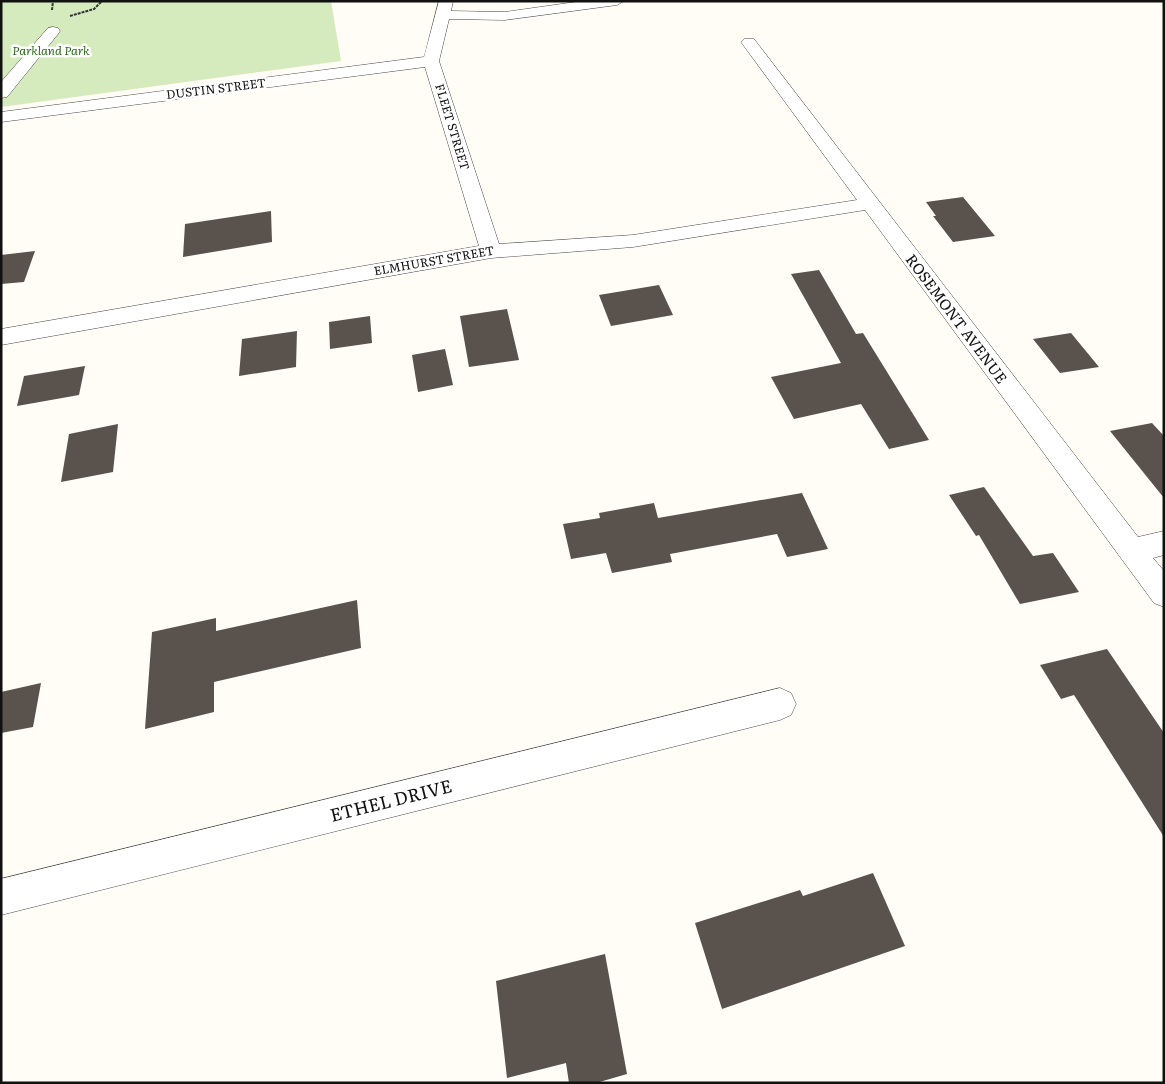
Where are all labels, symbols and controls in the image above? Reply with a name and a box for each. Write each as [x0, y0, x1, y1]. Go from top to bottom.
park label: Parkland Park [12, 41, 90, 59]
street label: DUSTIN STREET [165, 73, 267, 103]
street label: FLEET STREET [431, 81, 475, 172]
street label: ELMHURST STREET [372, 241, 496, 279]
street label: ROSEMONT AVENUE [901, 248, 1014, 388]
street label: ETHEL DRIVE [327, 771, 454, 828]

